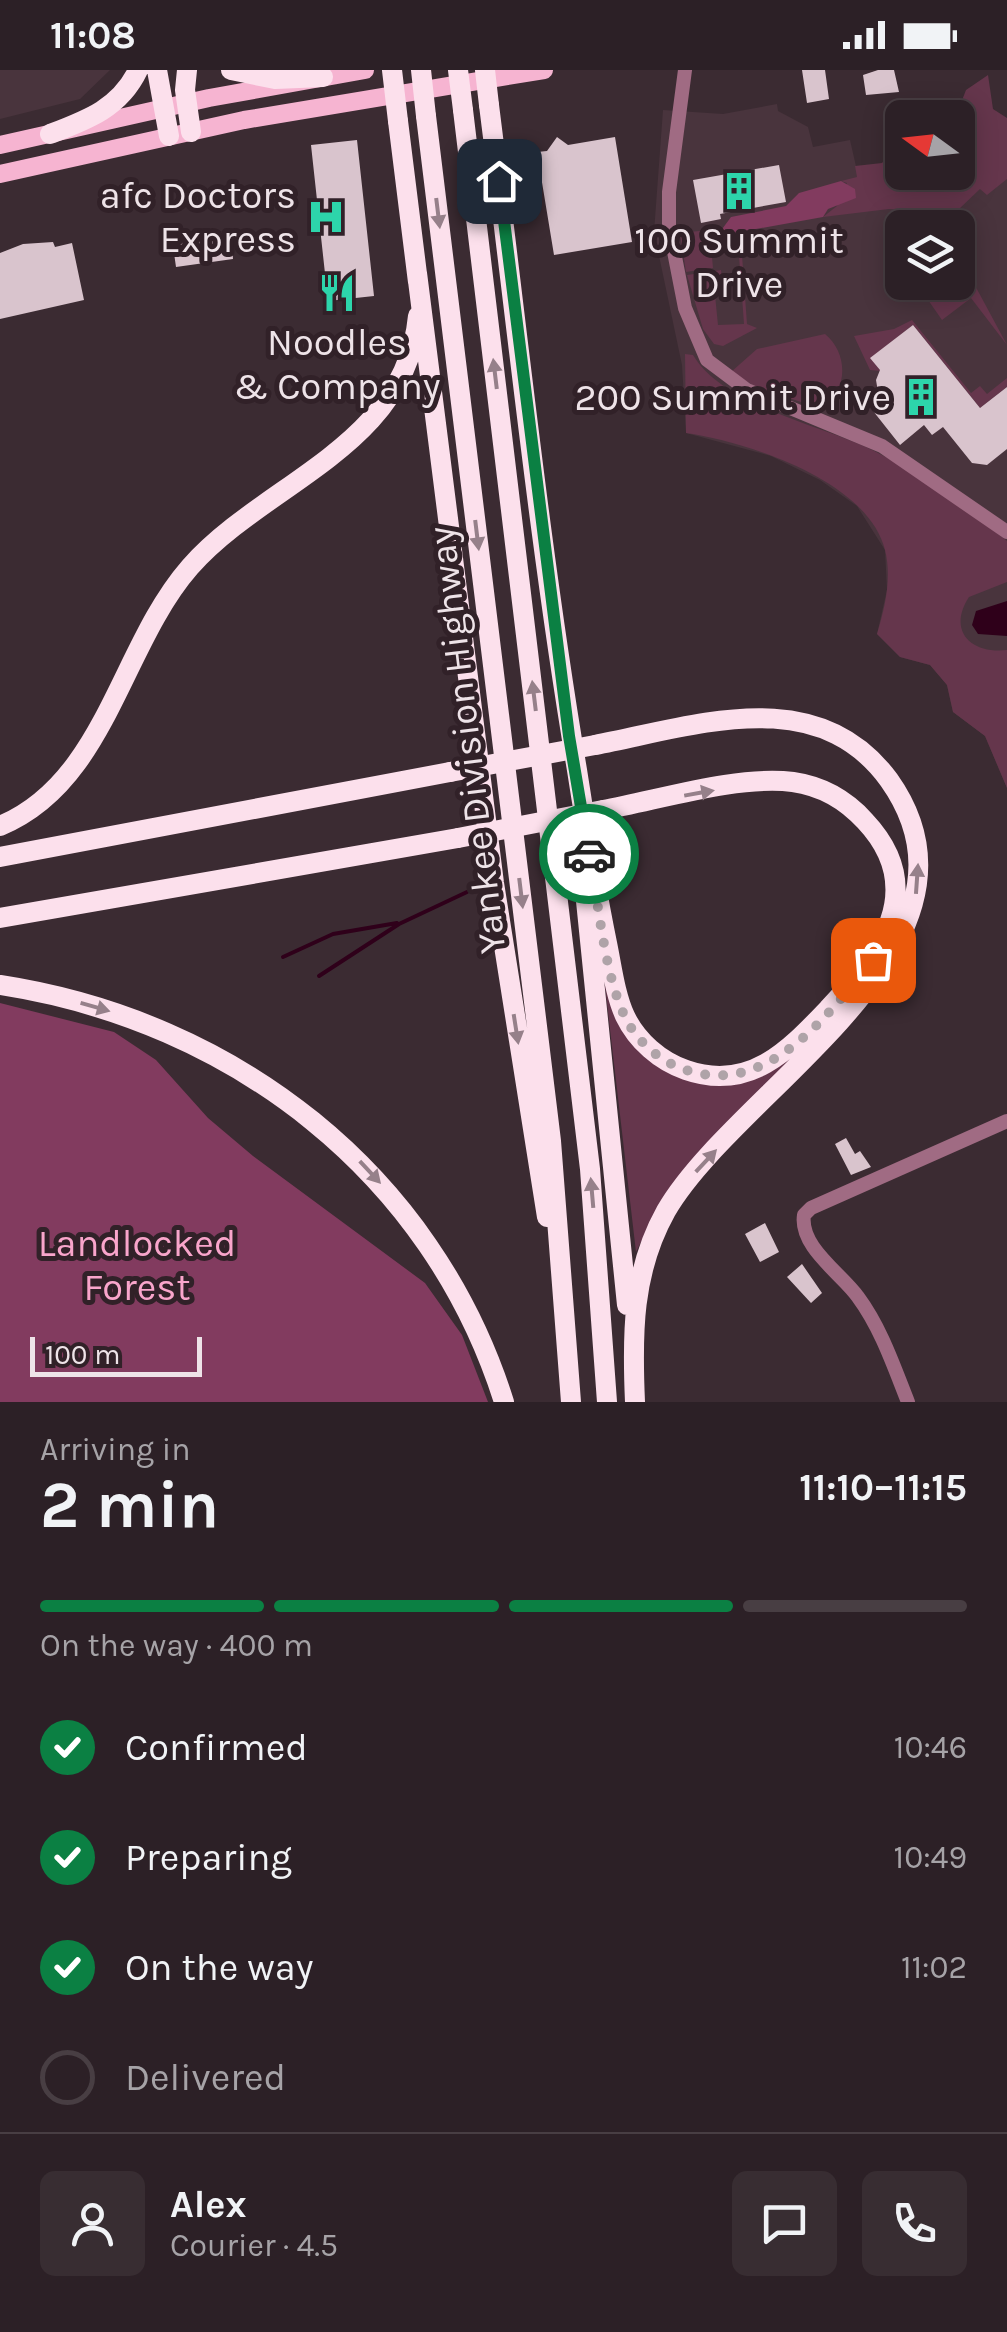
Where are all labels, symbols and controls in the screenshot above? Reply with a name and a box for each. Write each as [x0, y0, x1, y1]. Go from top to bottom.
text: 11:08 [50, 13, 136, 58]
north arrow [885, 100, 975, 190]
map controls [885, 100, 975, 300]
pin [457, 139, 542, 224]
icon: home [472, 154, 527, 209]
building icon: 100 Summit Drive [718, 170, 760, 212]
place label: afc Doctors Express [100, 173, 296, 262]
hospital icon: afc Doctors Express [305, 196, 347, 238]
one-way arrow [430, 197, 446, 229]
button: layers [885, 210, 975, 300]
place label: 100 Summit Drive [634, 218, 844, 307]
restaurant icon: Noodles & Company [316, 272, 358, 314]
place label: Noodles & Company [233, 320, 441, 409]
one-way arrow [486, 357, 502, 389]
place label: 200 Summit Drive [574, 375, 891, 420]
building icon: 200 Summit Drive [900, 376, 942, 418]
one-way arrow [470, 520, 486, 552]
street label: Yankee Division Highway [418, 524, 516, 956]
one-way arrow [526, 680, 542, 712]
one-way arrow [684, 785, 715, 800]
courier [539, 804, 639, 904]
icon: car [562, 827, 617, 882]
one-way arrow [909, 863, 925, 894]
one-way arrow [513, 877, 529, 909]
pin [831, 918, 916, 1003]
icon: bag [846, 933, 901, 988]
one-way arrow [80, 1000, 111, 1015]
one-way arrow [508, 1014, 524, 1045]
one-way arrow [694, 1149, 717, 1173]
one-way arrow [358, 1160, 381, 1184]
one-way arrow [584, 1176, 600, 1208]
park label: Landlocked Forest [38, 1221, 236, 1310]
scale bar [30, 1332, 202, 1376]
text: 100 m [45, 1338, 120, 1371]
text: Arriving in [40, 1431, 191, 1468]
text: 11:10–11:15 [799, 1465, 967, 1510]
text: 2 min [40, 1467, 219, 1543]
text: On the way · 400 m [40, 1627, 313, 1664]
icon: check [40, 1720, 95, 1775]
text: Confirmed [125, 1725, 308, 1770]
text: 10:46 [894, 1729, 967, 1766]
icon: check [40, 1830, 95, 1885]
text: Preparing [125, 1835, 292, 1880]
text: 10:49 [894, 1839, 967, 1876]
icon: check [40, 1940, 95, 1995]
text: On the way [125, 1945, 313, 1990]
text: 11:02 [901, 1949, 967, 1986]
text: Delivered [125, 2055, 286, 2100]
button: person [40, 2171, 145, 2276]
button: chat [732, 2171, 837, 2276]
button: phone [862, 2171, 967, 2276]
text: Alex [170, 2182, 247, 2227]
text: Courier · 4.5 [170, 2227, 338, 2264]

